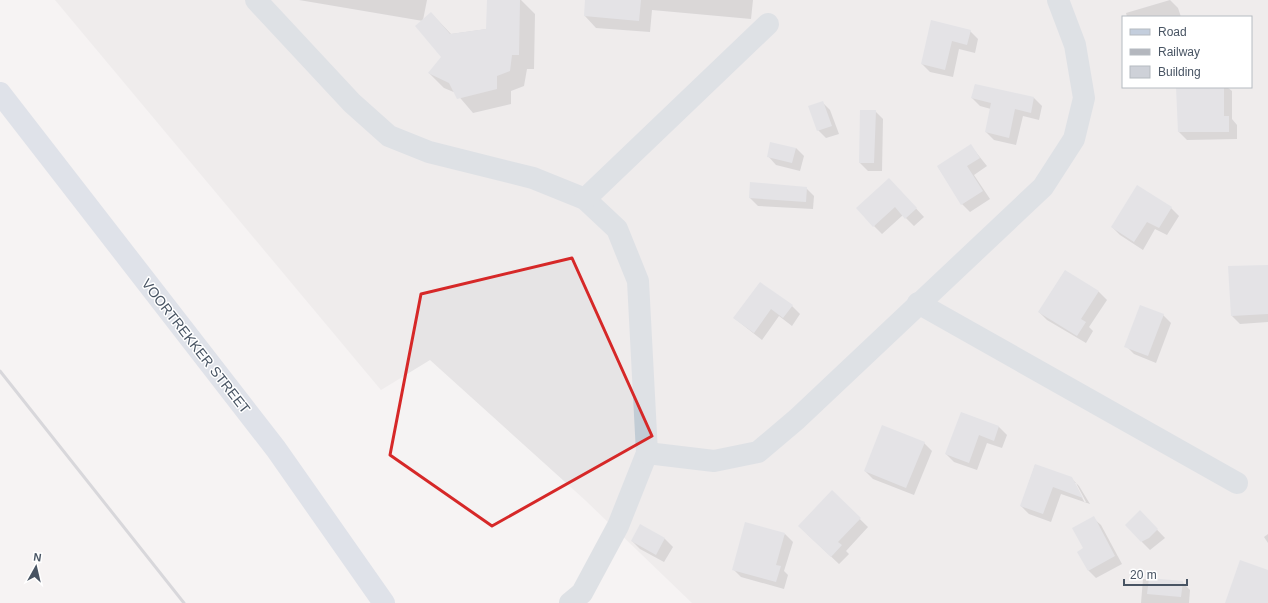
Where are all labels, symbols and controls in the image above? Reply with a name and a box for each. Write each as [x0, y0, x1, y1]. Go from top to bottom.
legend [1122, 16, 1252, 88]
text: Road [1158, 25, 1187, 39]
text: Railway [1158, 45, 1200, 59]
text: Building [1158, 65, 1201, 79]
street label: VOORTREKKER STREET [139, 276, 254, 417]
north arrow [16, 547, 56, 587]
text: N [33, 551, 42, 564]
scale bar [1124, 561, 1187, 587]
text: 20 m [1130, 568, 1157, 582]

